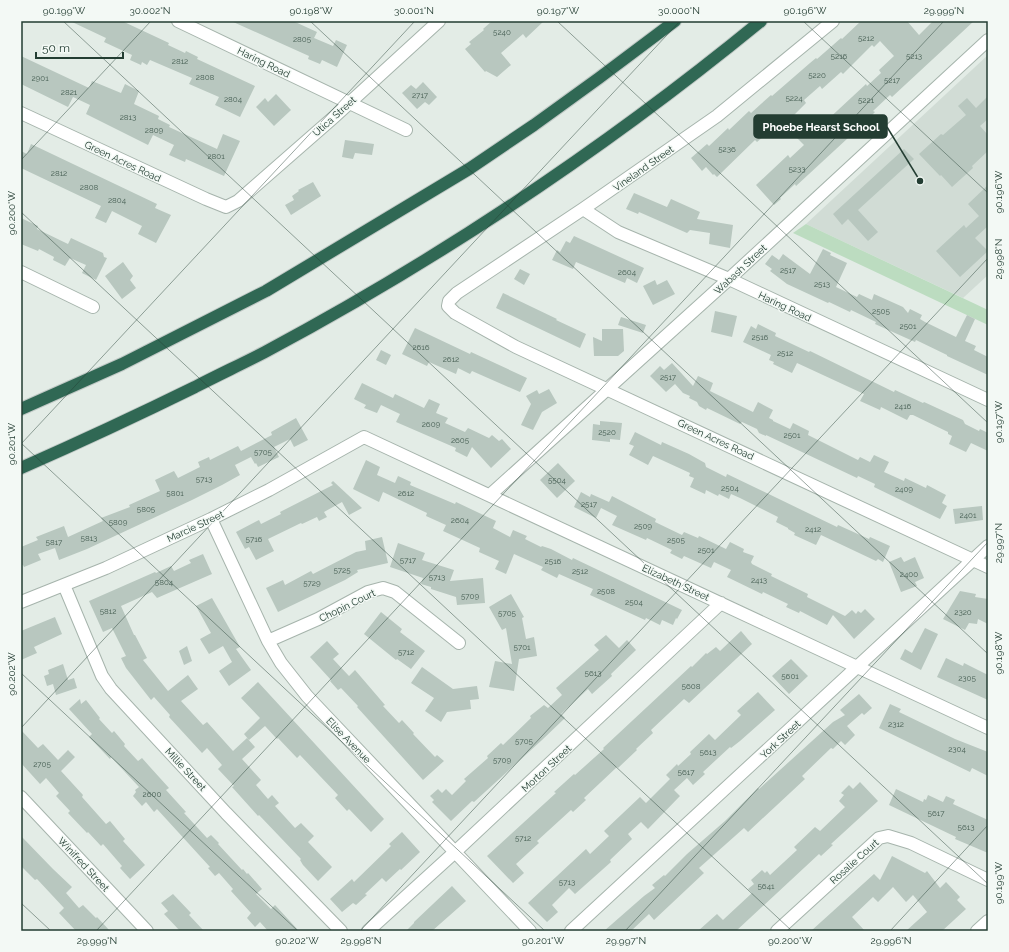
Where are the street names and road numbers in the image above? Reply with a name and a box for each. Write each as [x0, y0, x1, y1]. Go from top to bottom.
street label: Haring Road [236, 45, 292, 80]
street label: Utica Street [310, 94, 359, 139]
street label: Green Acres Road [83, 139, 163, 184]
street label: Vineland Street [611, 143, 676, 193]
street label: Wabash Street [712, 242, 769, 297]
street label: Haring Road [757, 289, 813, 323]
street label: Green Acres Road [676, 417, 756, 462]
street label: Marcie Street [165, 508, 226, 544]
street label: Elizabeth Street [640, 562, 712, 603]
street label: Chopin Court [317, 587, 378, 624]
street label: Elise Avenue [324, 715, 373, 765]
street label: York Street [758, 718, 803, 761]
street label: Morton Street [519, 742, 574, 794]
street label: Millie Street [163, 746, 209, 794]
street label: Winifred Street [56, 835, 112, 894]
street label: Rosalie Court [828, 836, 881, 886]

